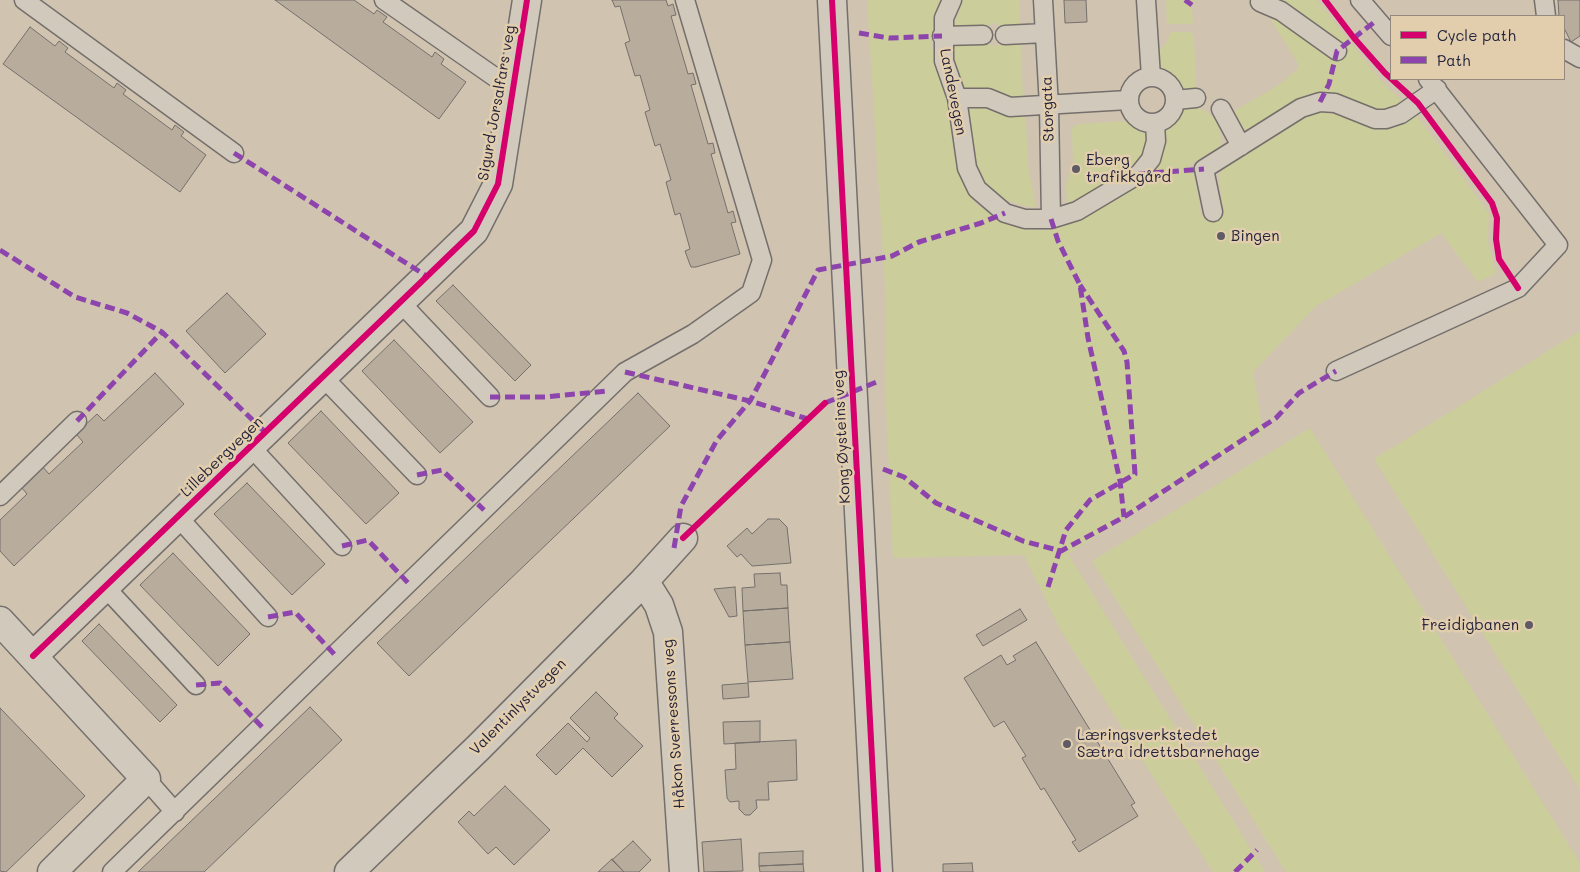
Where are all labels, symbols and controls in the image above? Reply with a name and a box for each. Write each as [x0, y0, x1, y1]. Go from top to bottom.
legend [1390, 15, 1565, 80]
street label: Sigurd Jorsalfars veg [474, 24, 520, 182]
text: Cycle path [1437, 25, 1516, 45]
street label: Landevegen [936, 47, 970, 137]
text: Path [1437, 50, 1471, 70]
street label: Storgata [1038, 76, 1058, 142]
place label: Eberg trafikkgård [1086, 151, 1171, 186]
marker: Eberg trafikkgård [1070, 163, 1082, 175]
place label: Bingen [1231, 227, 1280, 245]
marker: Bingen [1215, 230, 1227, 242]
street label: Kong Øysteins veg [830, 370, 854, 504]
street label: Lillebergvegen [177, 413, 267, 501]
place label: Freidigbanen [1422, 616, 1519, 634]
marker: Freidigbanen [1523, 619, 1535, 631]
street label: Håkon Sverressons veg [659, 639, 689, 809]
street label: Valentinlystvegen [466, 655, 570, 759]
place label: Læringsverkstedet Sætra idrettsbarnehage [1077, 726, 1260, 761]
marker: Læringsverkstedet Sætra idrettsbarnehage [1061, 738, 1073, 750]

